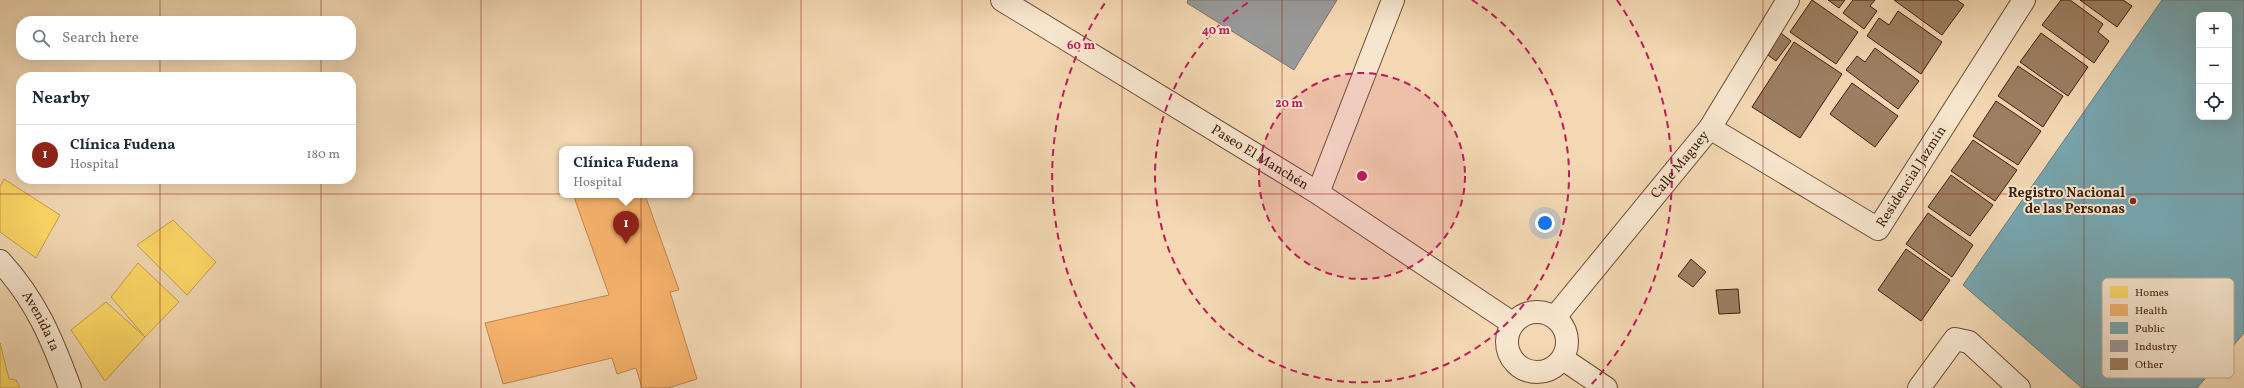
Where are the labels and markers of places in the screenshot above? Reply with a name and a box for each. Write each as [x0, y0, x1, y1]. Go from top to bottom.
centre of rings [1355, 169, 1369, 183]
place label: Registro Nacional de las Personas [2008, 184, 2125, 219]
marker: Registro Nacional de las Personas [2128, 196, 2138, 206]
pin: 1 [613, 211, 639, 244]

